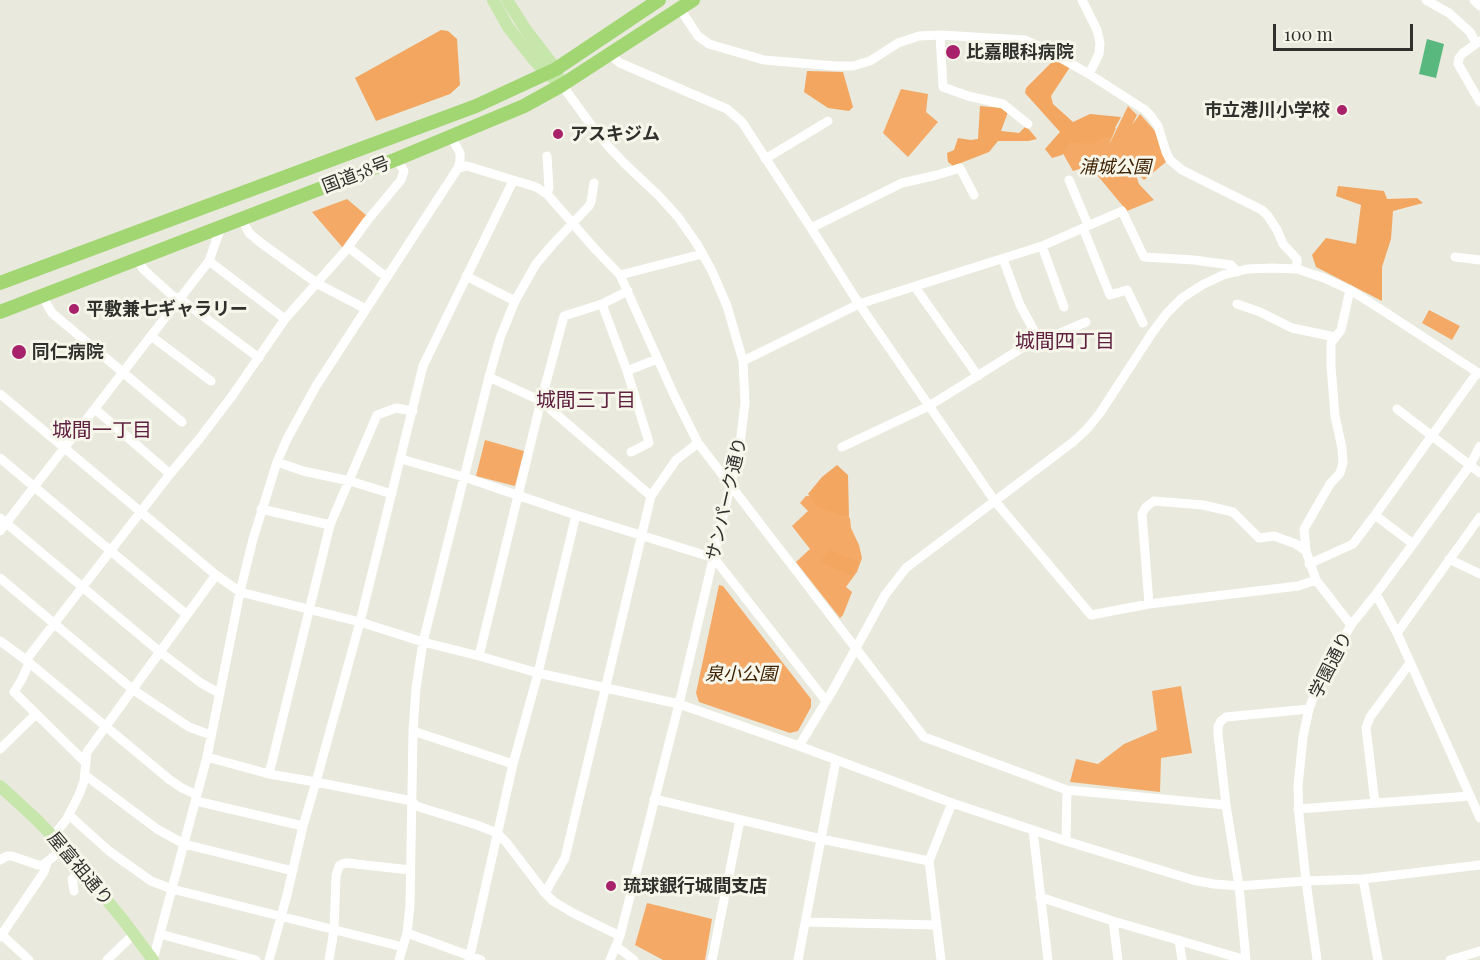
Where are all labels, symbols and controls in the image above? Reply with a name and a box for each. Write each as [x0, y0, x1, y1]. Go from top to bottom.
scale bar [1276, 12, 1416, 50]
text: 100 m [1284, 22, 1333, 46]
place label: 比嘉眼科病院 [966, 41, 1074, 63]
marker: 比嘉眼科病院 [944, 43, 962, 61]
place label: 市立港川小学校 [1204, 99, 1330, 121]
marker: 市立港川小学校 [1335, 103, 1349, 117]
place label: アスキジム [570, 123, 660, 145]
marker: アスキジム [551, 127, 565, 141]
street label: 国道58号 [319, 152, 393, 198]
park label: 浦城公園 [1079, 156, 1151, 178]
place label: 平敷兼七ギャラリー [86, 298, 248, 320]
marker: 平敷兼七ギャラリー [67, 302, 81, 316]
district label: 城間四丁目 [1015, 330, 1115, 354]
place label: 同仁病院 [32, 341, 104, 363]
marker: 同仁病院 [10, 343, 28, 361]
district label: 城間三丁目 [536, 389, 636, 413]
district label: 城間一丁目 [52, 419, 152, 443]
street label: サンパーク通り [702, 435, 752, 563]
street label: 学園通り [1305, 628, 1357, 702]
park label: 泉小公園 [705, 663, 777, 685]
street label: 屋富祖通り [43, 828, 117, 910]
place label: 琉球銀行城間支店 [623, 875, 767, 897]
marker: 琉球銀行城間支店 [604, 879, 618, 893]

